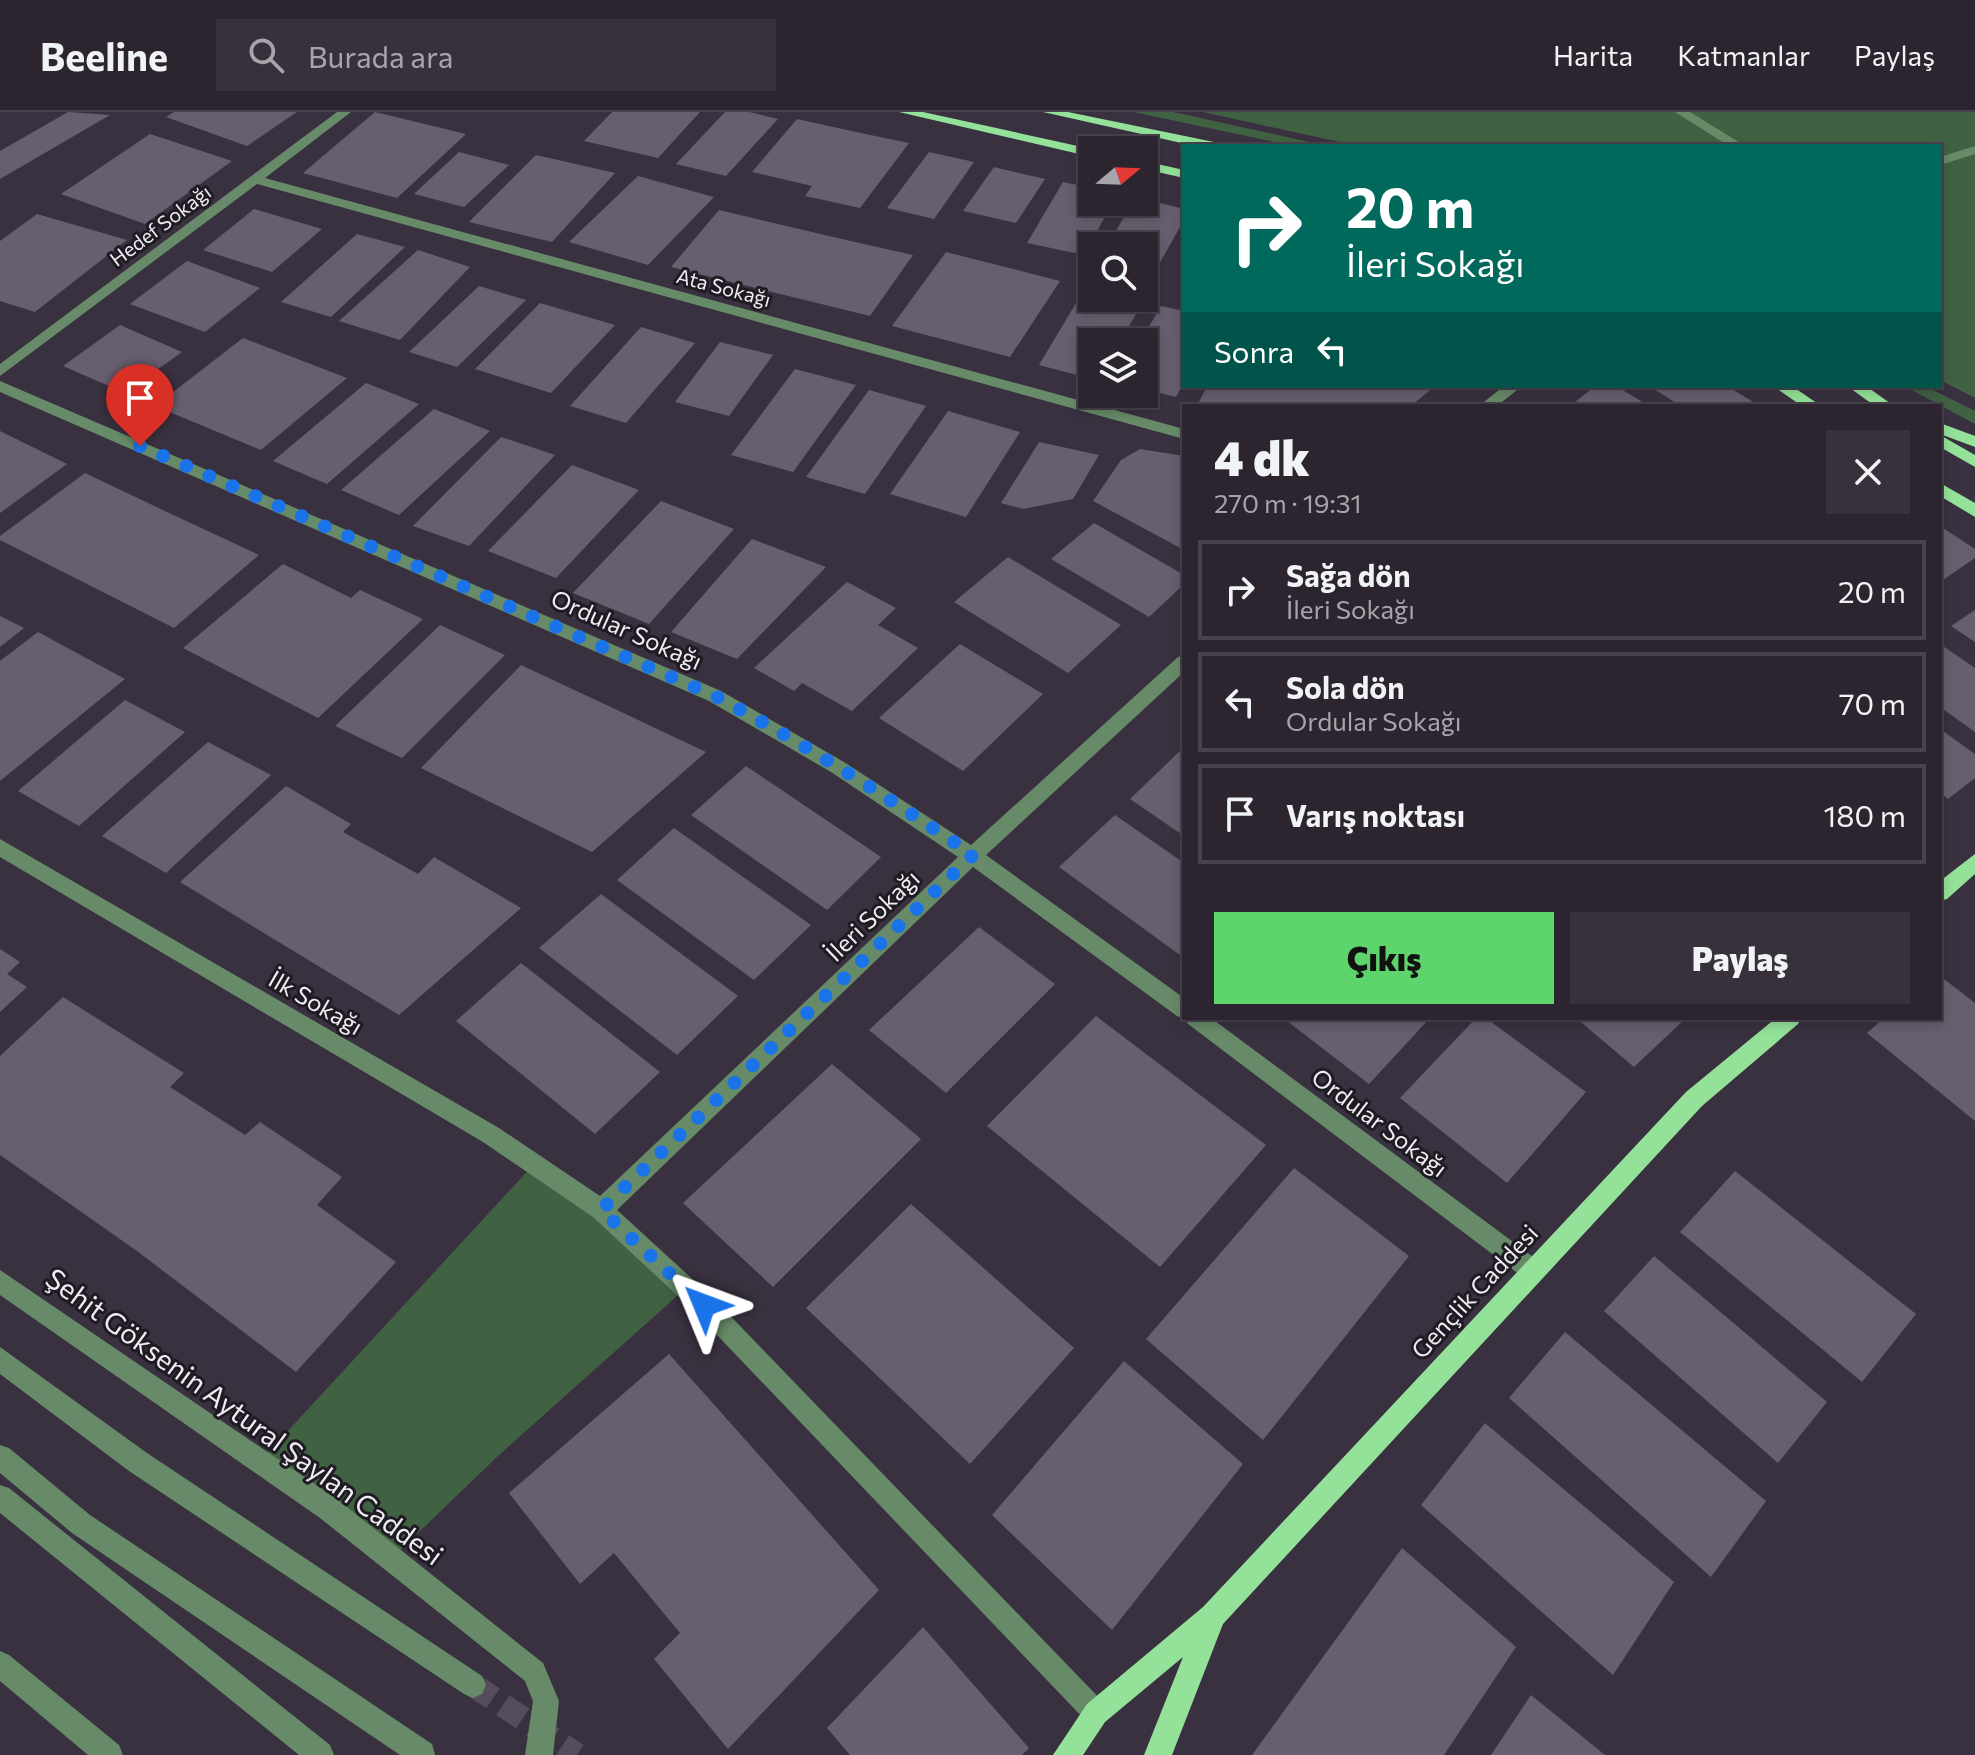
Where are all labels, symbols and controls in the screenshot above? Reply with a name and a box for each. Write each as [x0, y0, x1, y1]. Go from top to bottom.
search box [216, 19, 776, 91]
text: Beeline [40, 32, 168, 79]
icon: search [244, 33, 288, 77]
text: Burada ara [308, 37, 453, 74]
text: Harita [1553, 38, 1633, 72]
text: Katmanlar [1677, 38, 1810, 72]
text: Paylaş [1854, 38, 1935, 72]
north arrow [1078, 136, 1158, 216]
map controls [1078, 136, 1158, 408]
text: 20 m [1346, 171, 1474, 240]
icon: right [1214, 176, 1318, 280]
street label: Hedef Sokağı [105, 179, 215, 271]
button: search [1078, 232, 1158, 312]
text: İleri Sokağı [1346, 240, 1524, 284]
street label: Ata Sokağı [674, 263, 774, 311]
button: layers [1078, 328, 1158, 408]
icon: left [1310, 328, 1354, 372]
text: Sonra [1214, 332, 1294, 369]
pin [106, 364, 174, 446]
icon: arrive [118, 376, 162, 420]
text: 4 dk [1214, 427, 1310, 486]
button: close [1826, 430, 1910, 514]
text: 270 m · 19:31 [1214, 487, 1362, 518]
text: Sağa dön [1286, 556, 1411, 593]
icon: right [1218, 568, 1262, 612]
text: 20 m [1838, 572, 1906, 609]
street label: Ordular Sokağı [547, 583, 707, 675]
text: İleri Sokağı [1286, 593, 1415, 624]
text: Sola dön [1286, 668, 1405, 705]
icon: left [1218, 680, 1262, 724]
text: 70 m [1839, 684, 1906, 721]
text: Ordular Sokağı [1286, 705, 1462, 736]
icon: arrive [1218, 792, 1262, 836]
text: Varış noktası [1286, 796, 1465, 833]
text: 180 m [1823, 796, 1906, 833]
street label: İleri Sokağı [819, 863, 925, 967]
button: Çıkış [1214, 912, 1554, 1004]
button: Paylaş [1570, 912, 1910, 1004]
street label: İlk Sokağı [264, 964, 368, 1040]
street label: Ordular Sokağı [1307, 1062, 1453, 1182]
street label: Gençlik Caddesi [1405, 1218, 1543, 1364]
street label: Şehit Göksenin Aytural Şaylan Caddesi [40, 1260, 450, 1572]
position arrow [662, 1263, 746, 1347]

